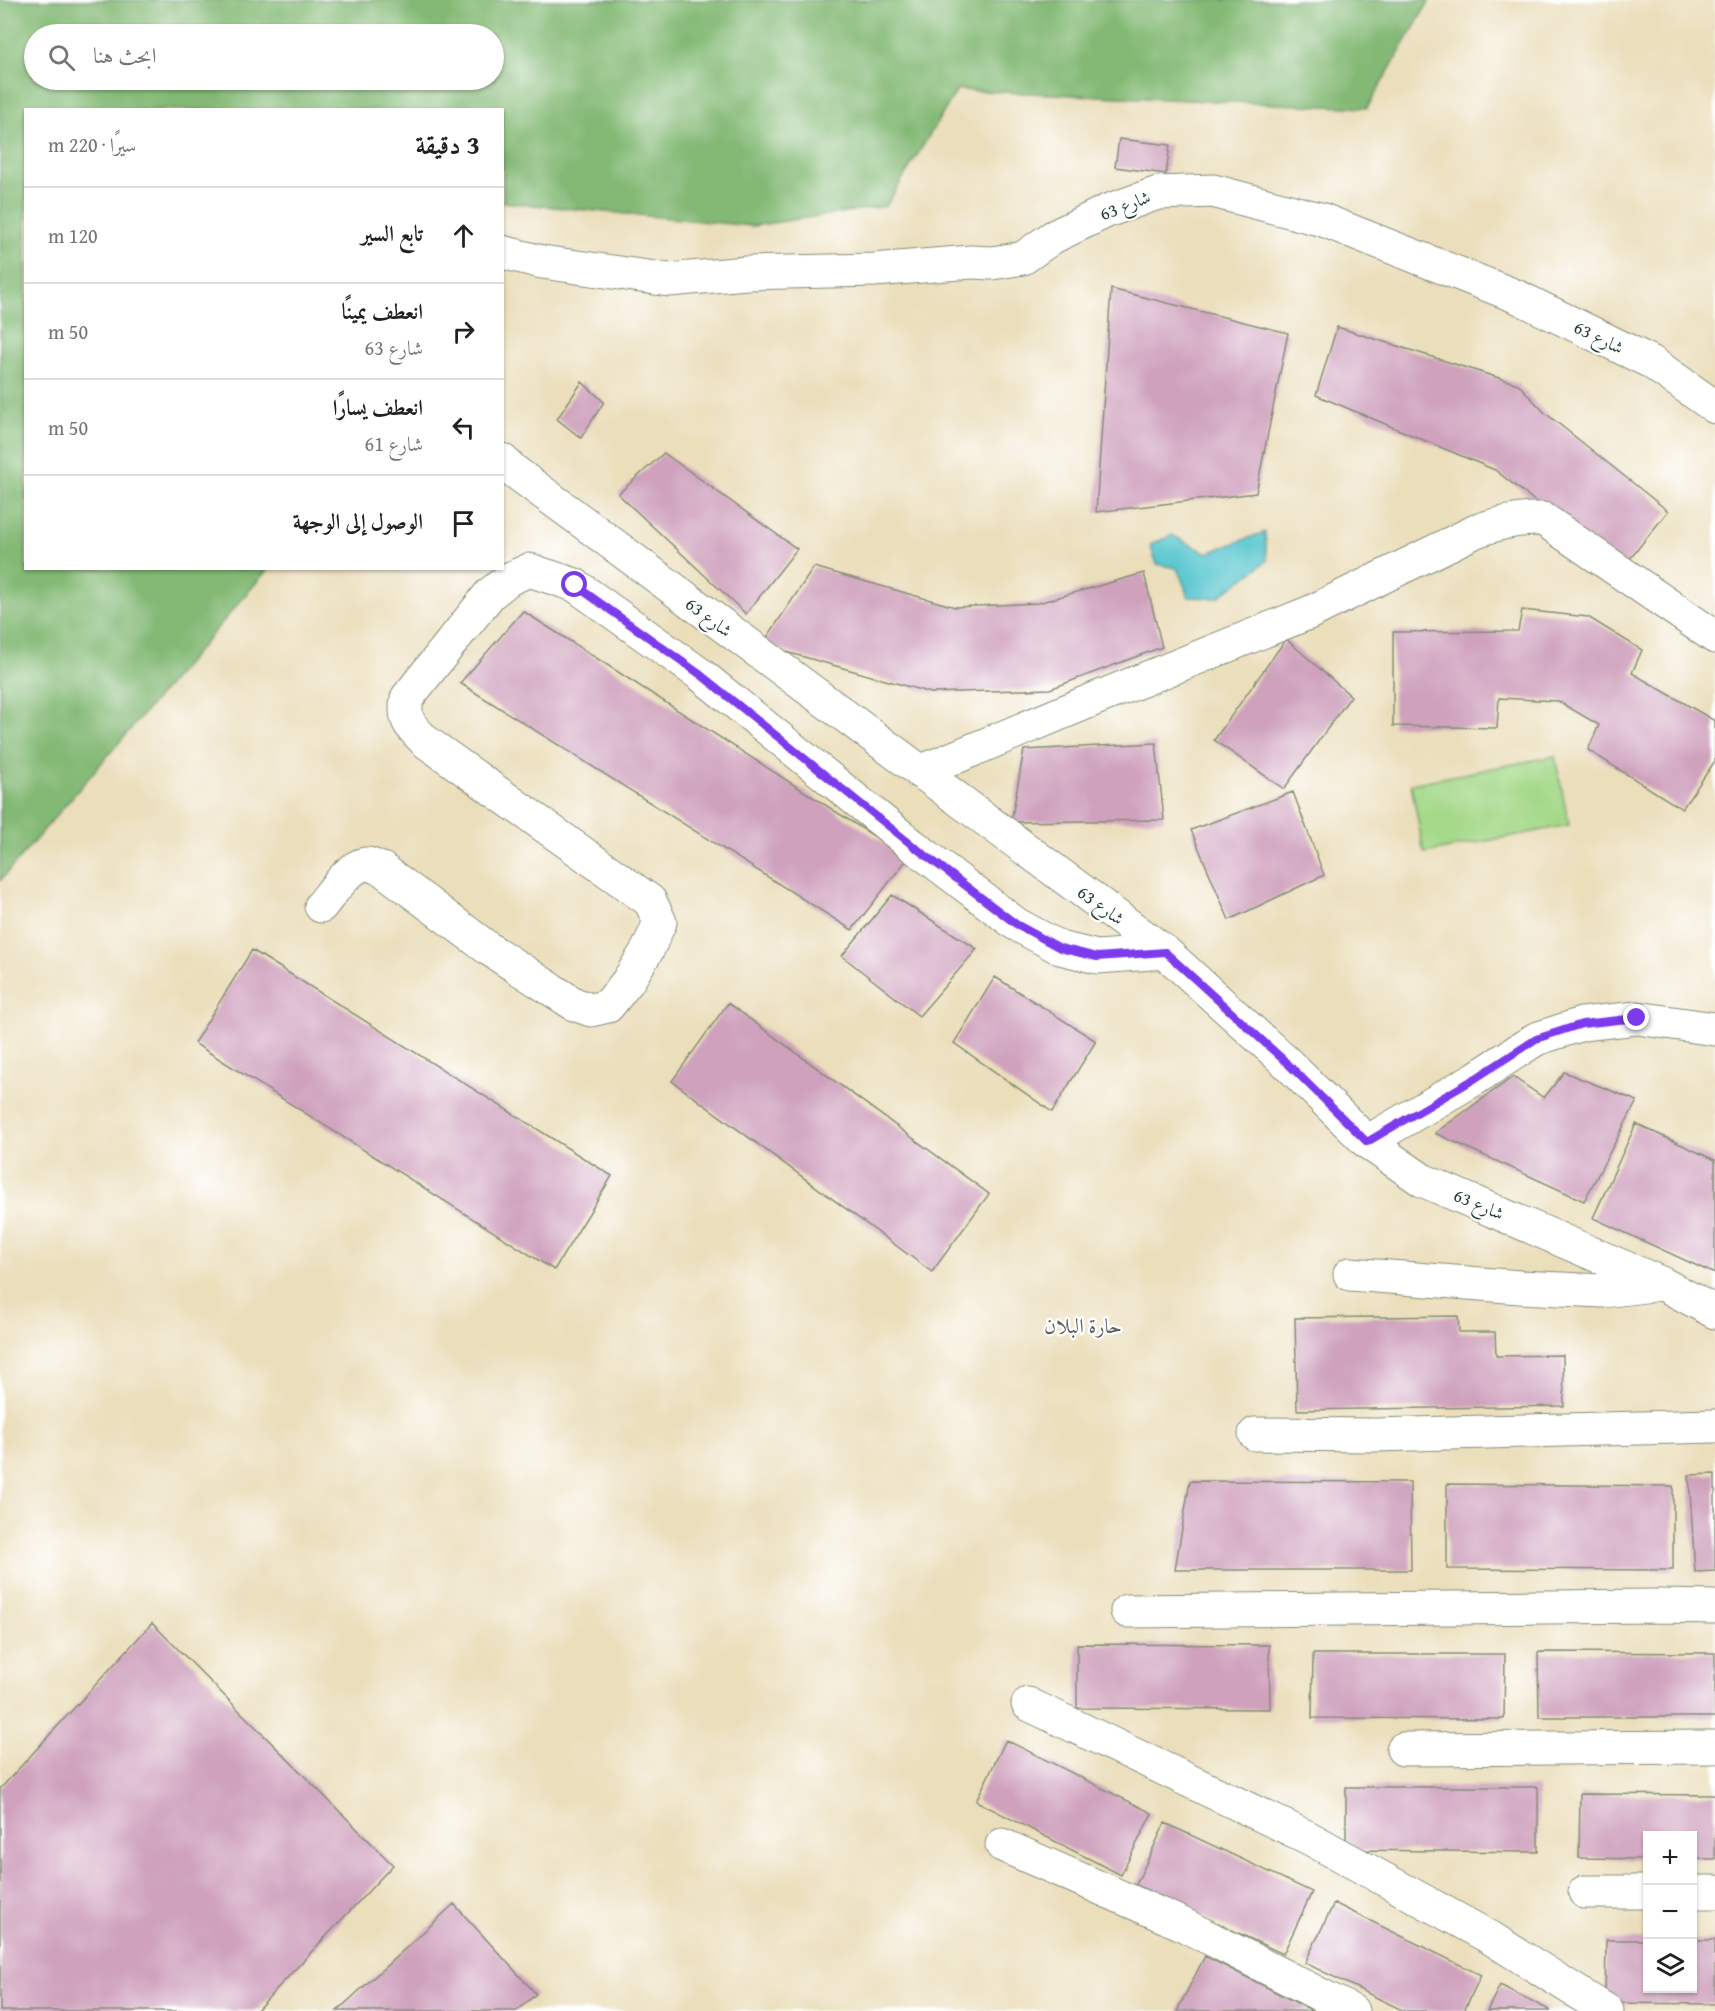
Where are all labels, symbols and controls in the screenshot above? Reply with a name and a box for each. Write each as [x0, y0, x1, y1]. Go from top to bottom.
search box [24, 24, 504, 90]
text: ابحث هنا [93, 39, 157, 71]
icon: search [45, 41, 78, 74]
text: 3 دقيقة [415, 125, 480, 164]
text: سيرًا · 220 m [48, 130, 136, 159]
street label: شارع 63 [1096, 183, 1155, 229]
text: تابع السير [361, 217, 423, 249]
icon: ahead [447, 219, 480, 252]
text: 120 m [48, 221, 98, 250]
text: انعطف يمينًا [342, 295, 423, 327]
street label: شارع 63 [1569, 313, 1629, 362]
icon: right [447, 315, 480, 348]
text: 50 m [48, 317, 88, 346]
text: شارع 63 [365, 333, 423, 362]
text: انعطف يسارًا [333, 391, 423, 423]
icon: left [447, 411, 480, 444]
text: 50 m [48, 413, 88, 442]
text: شارع 61 [365, 429, 423, 458]
text: الوصول إلى الوجهة [293, 505, 423, 537]
icon: arrive [447, 507, 480, 540]
route start [561, 571, 587, 597]
street label: شارع 63 [679, 590, 738, 645]
street label: شارع 63 [1071, 879, 1130, 933]
route end [1623, 1004, 1649, 1030]
street label: شارع 63 [1449, 1181, 1508, 1229]
district label: حارة البلان [1044, 1310, 1122, 1341]
map controls [1643, 1831, 1697, 1993]
button: + [1643, 1831, 1697, 1885]
button: − [1643, 1885, 1697, 1939]
button: layers [1643, 1939, 1697, 1993]

